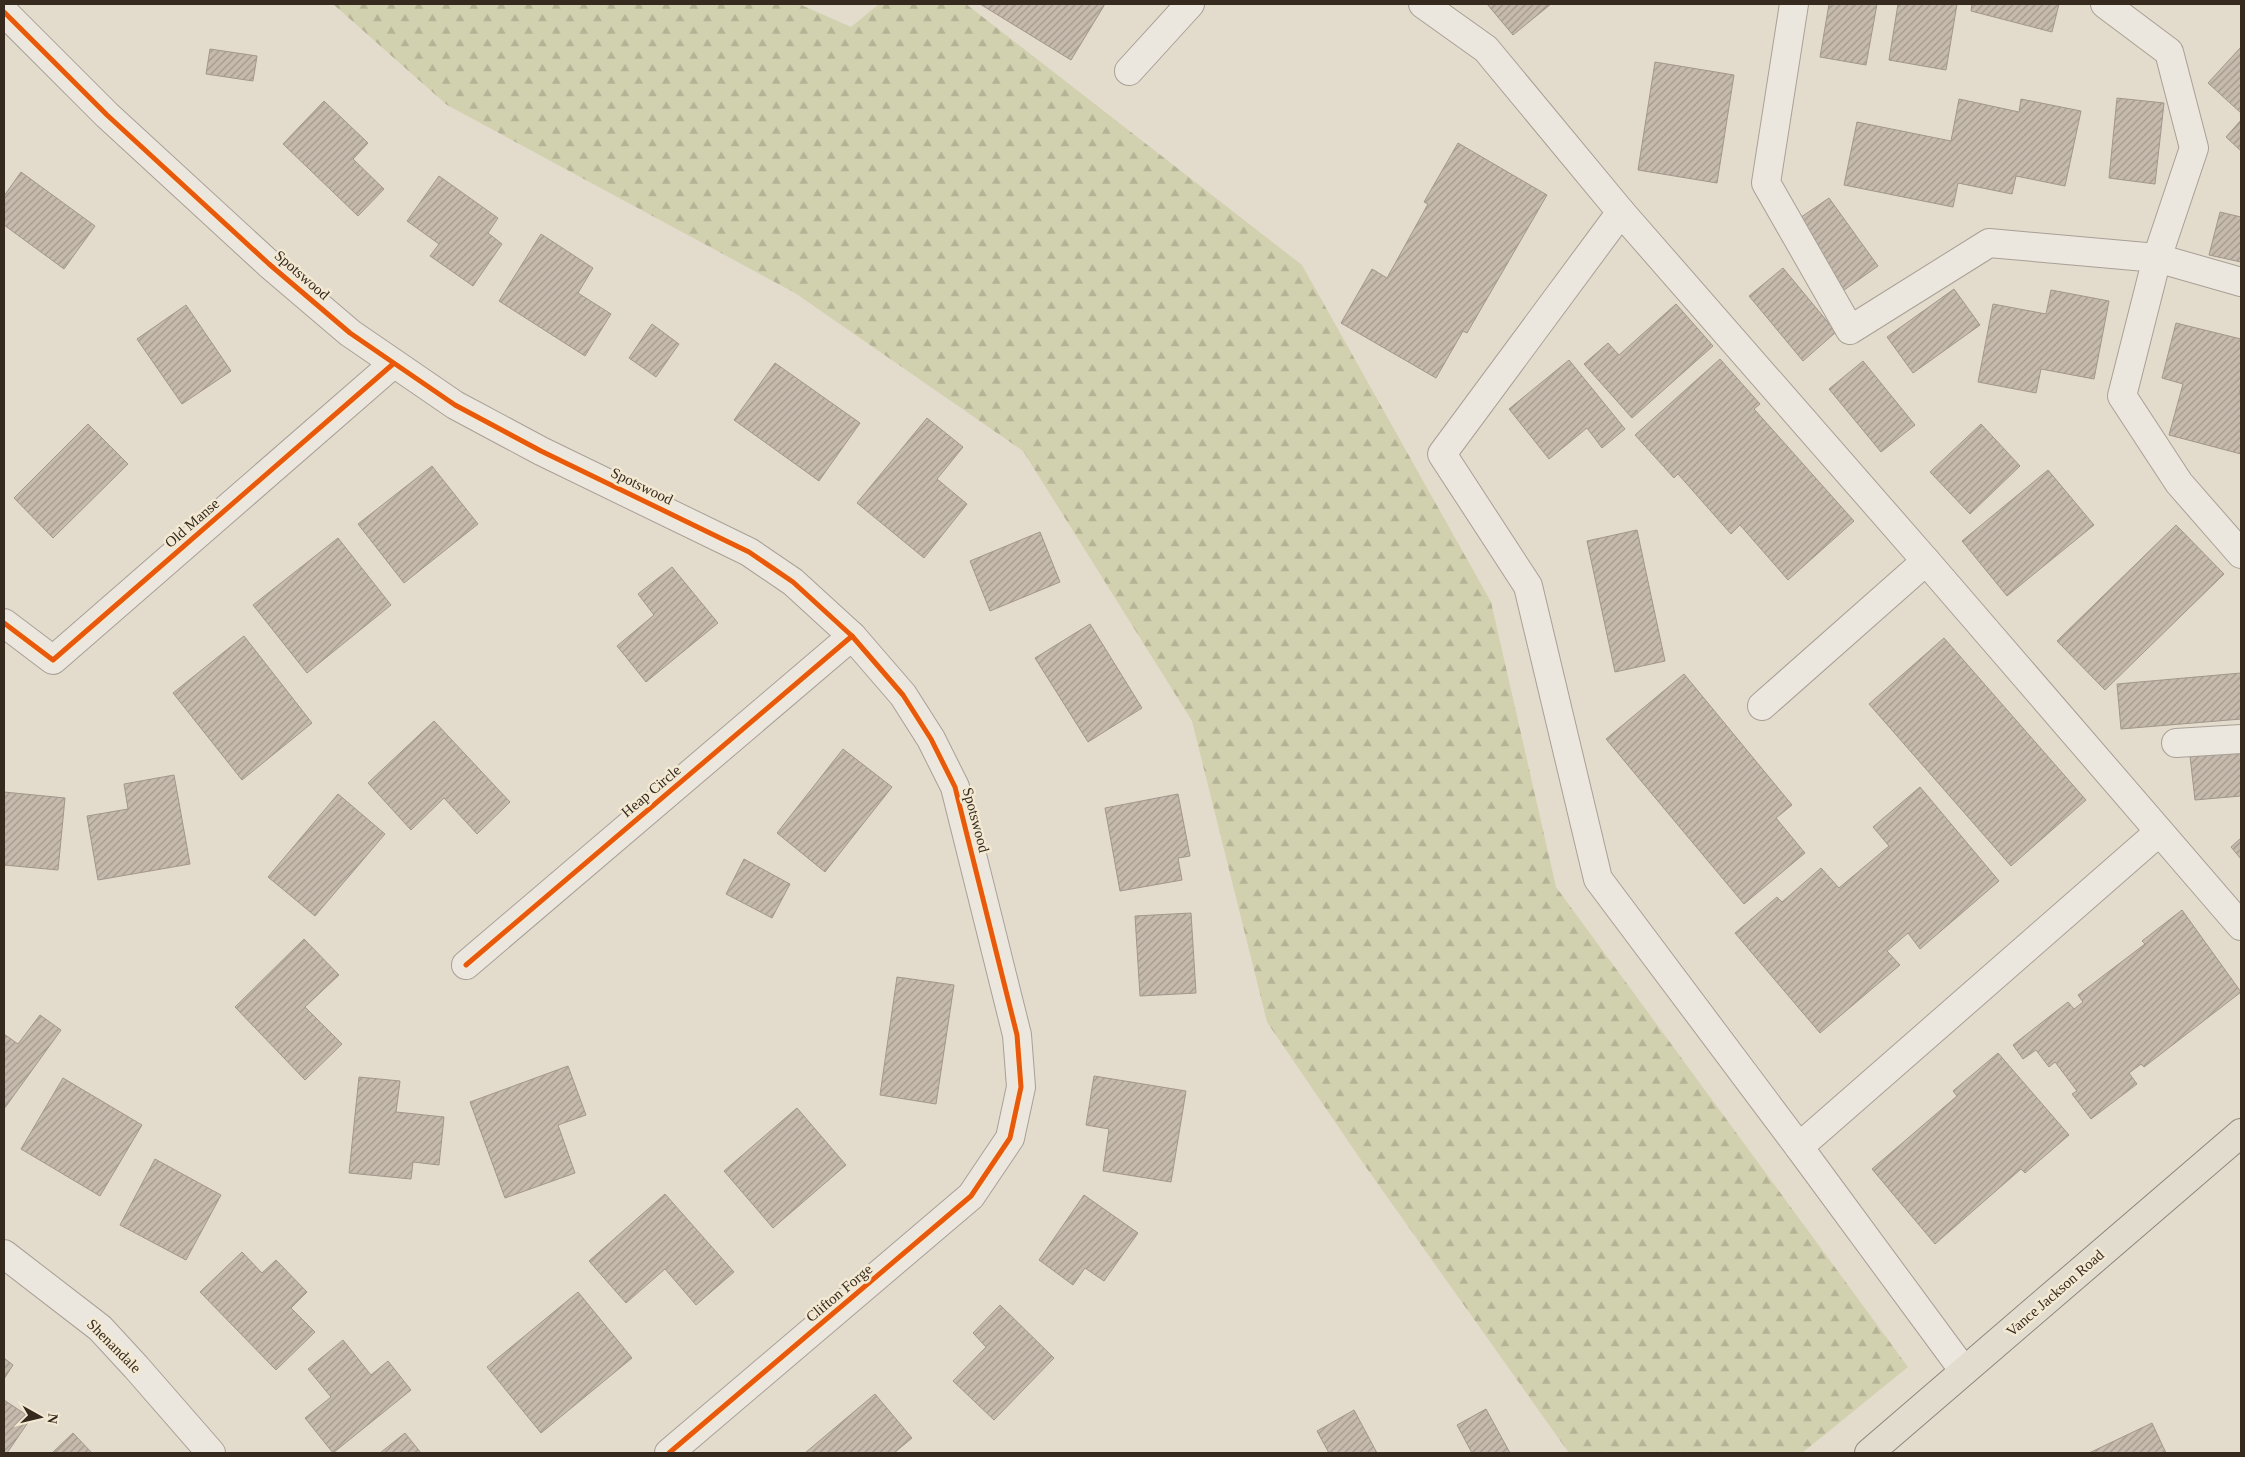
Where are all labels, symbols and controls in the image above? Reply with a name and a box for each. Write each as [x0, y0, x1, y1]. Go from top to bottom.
street label: Spotswood [272, 247, 333, 303]
street label: Spotswood [609, 464, 676, 508]
street label: Old Manse [162, 495, 222, 551]
street label: Heap Circle [618, 762, 684, 820]
street label: Spotswood [960, 786, 992, 855]
street label: Vance Jackson Road [2003, 1246, 2107, 1339]
street label: Clifton Forge [803, 1261, 875, 1325]
street label: Shenandale [84, 1316, 144, 1376]
north arrow [15, 1392, 65, 1442]
text: N [44, 1413, 61, 1425]

